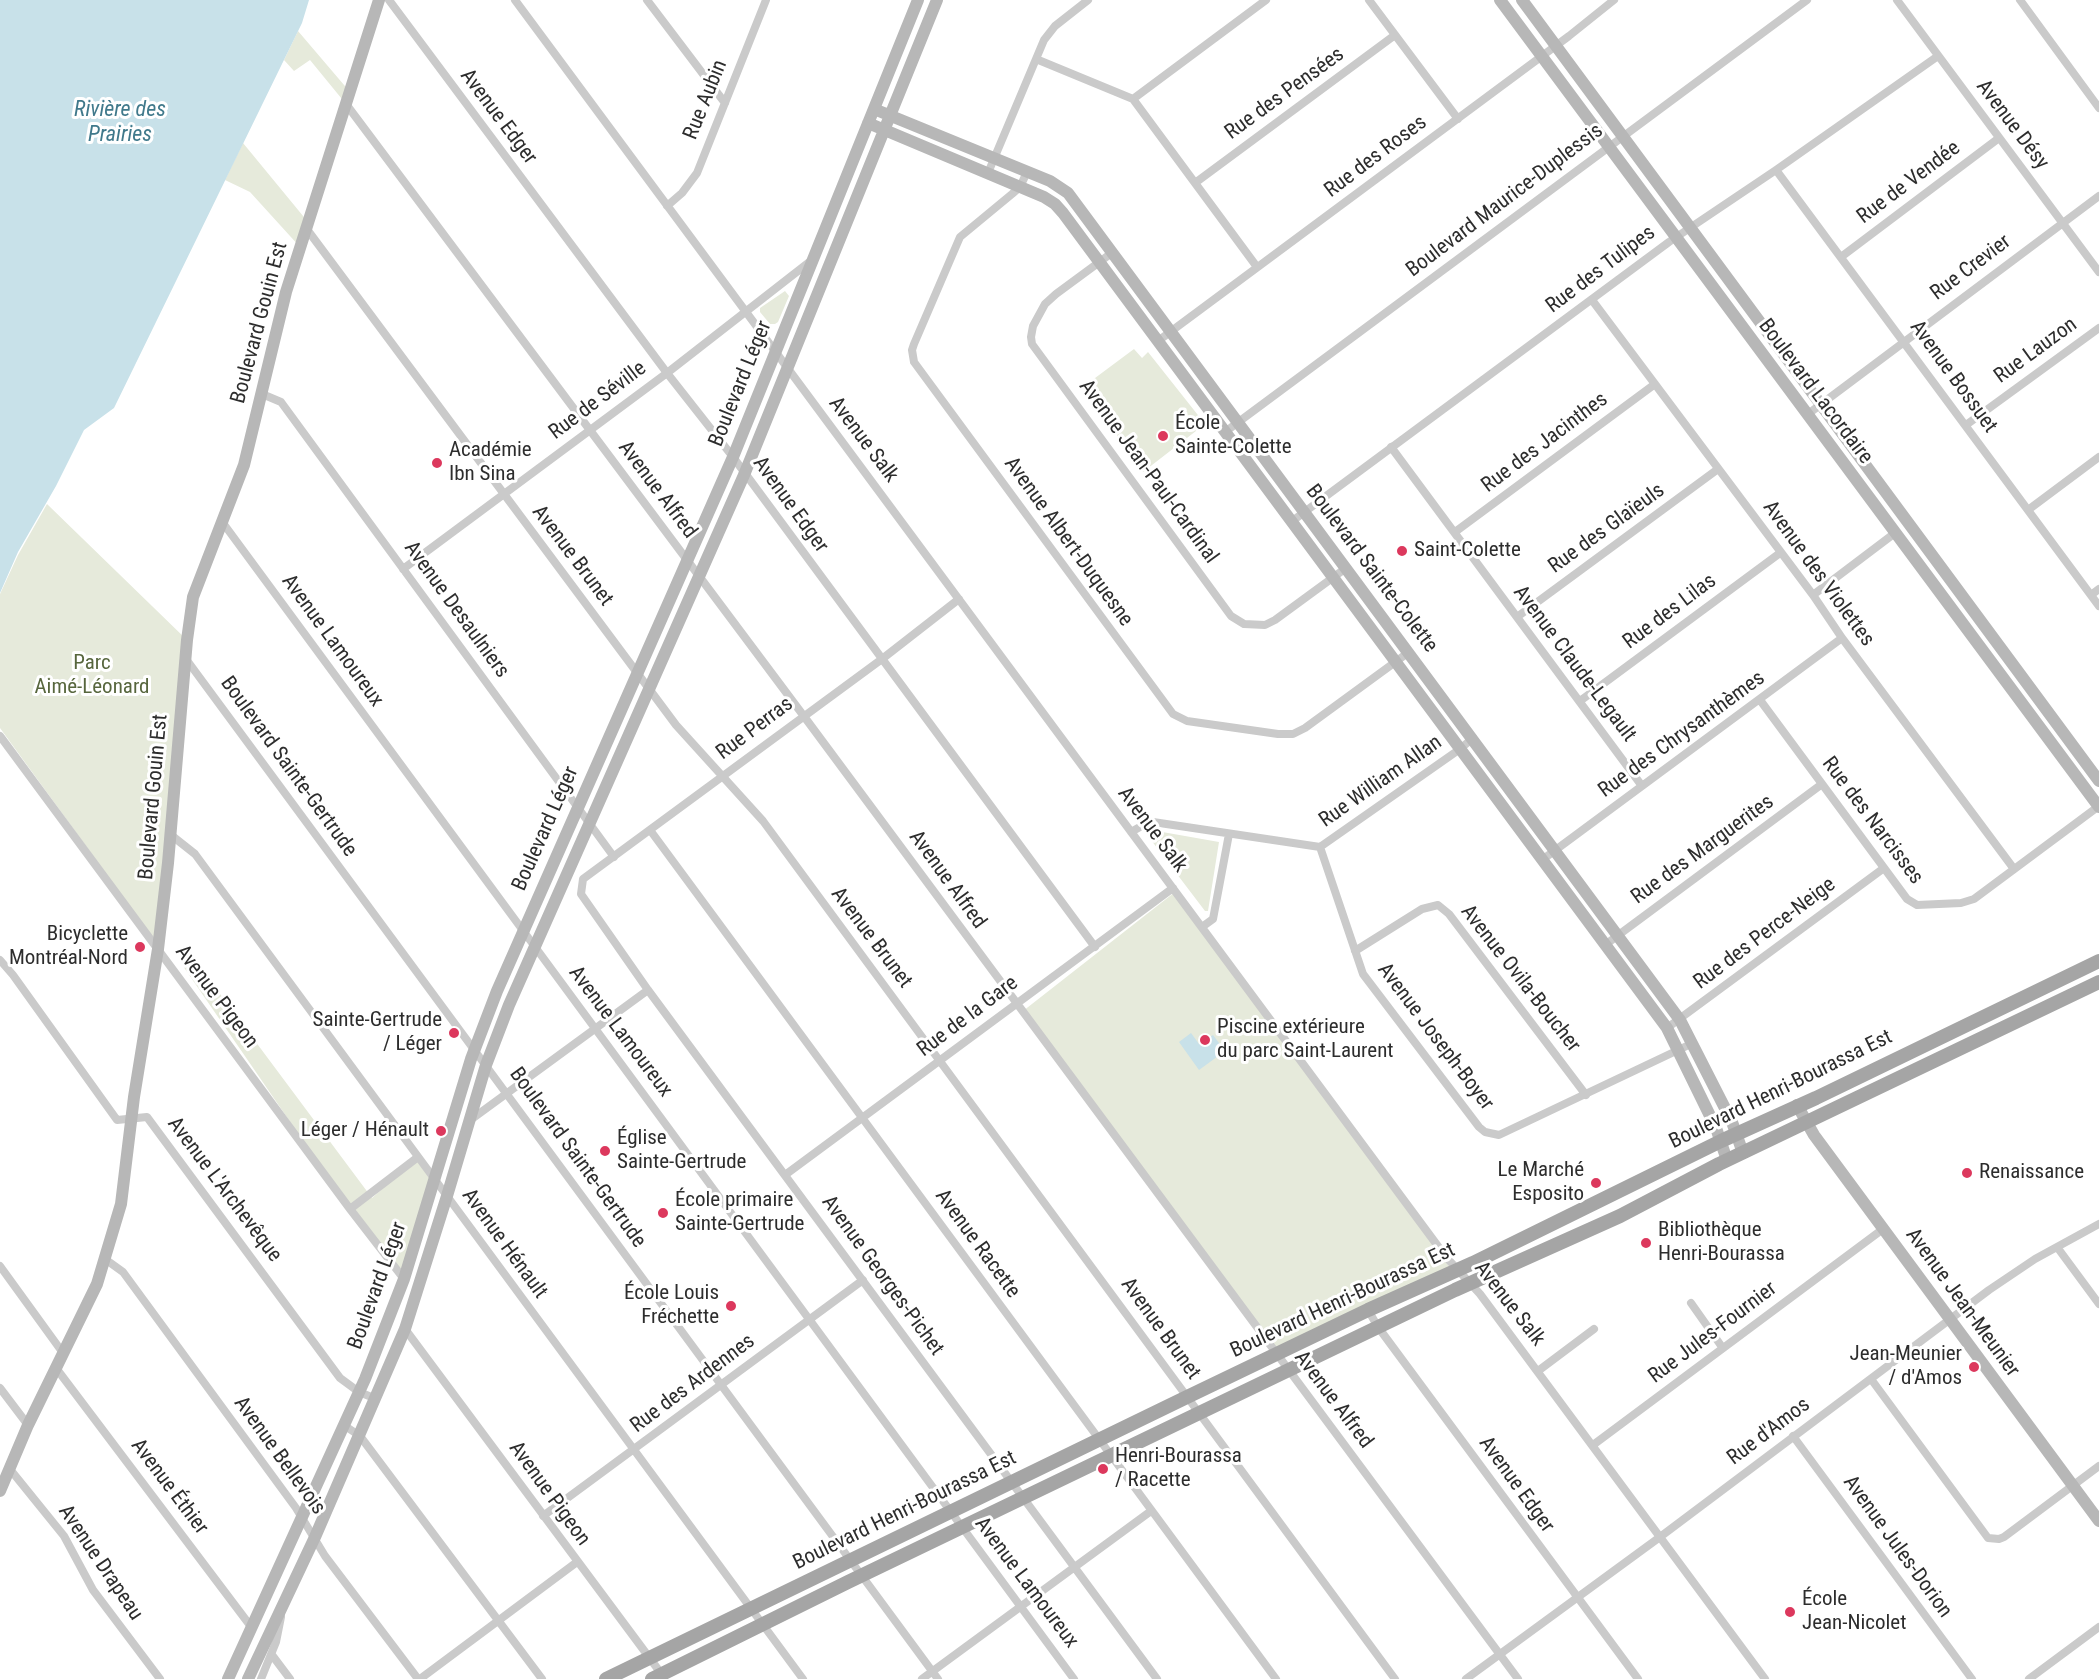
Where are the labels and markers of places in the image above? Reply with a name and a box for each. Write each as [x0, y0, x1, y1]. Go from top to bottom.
place label: École Sainte-Colette [1175, 411, 1292, 461]
marker: École Sainte-Colette [1156, 429, 1170, 443]
place label: Académie Ibn Sina [449, 438, 532, 488]
marker: Académie Ibn Sina [430, 456, 444, 470]
place label: Saint-Colette [1414, 538, 1521, 564]
marker: Saint-Colette [1395, 544, 1409, 558]
place label: Bicyclette Montréal-Nord [9, 922, 128, 972]
marker: Bicyclette Montréal-Nord [133, 940, 147, 954]
place label: Sainte-Gertrude / Léger [313, 1008, 442, 1058]
place label: Piscine extérieure du parc Saint-Laurent [1217, 1015, 1394, 1065]
marker: Sainte-Gertrude / Léger [447, 1026, 461, 1040]
marker: Piscine extérieure du parc Saint-Laurent [1198, 1033, 1212, 1047]
place label: Léger / Hénault [301, 1118, 429, 1144]
marker: Léger / Hénault [434, 1124, 448, 1138]
place label: Église Sainte-Gertrude [617, 1126, 746, 1176]
marker: Église Sainte-Gertrude [598, 1144, 612, 1158]
place label: Le Marché Esposito [1498, 1158, 1584, 1208]
place label: Renaissance [1979, 1160, 2084, 1186]
marker: Renaissance [1960, 1166, 1974, 1180]
marker: Le Marché Esposito [1589, 1176, 1603, 1190]
place label: École primaire Sainte-Gertrude [675, 1188, 804, 1238]
marker: École primaire Sainte-Gertrude [656, 1206, 670, 1220]
place label: Bibliothèque Henri-Bourassa [1658, 1218, 1785, 1268]
marker: Bibliothèque Henri-Bourassa [1639, 1236, 1653, 1250]
place label: École Louis Fréchette [624, 1281, 719, 1331]
marker: École Louis Fréchette [724, 1299, 738, 1313]
place label: Jean-Meunier / d'Amos [1849, 1342, 1962, 1392]
marker: Jean-Meunier / d'Amos [1967, 1360, 1981, 1374]
place label: Henri-Bourassa / Racette [1115, 1444, 1242, 1494]
marker: Henri-Bourassa / Racette [1096, 1462, 1110, 1476]
place label: École Jean-Nicolet [1802, 1587, 1906, 1637]
marker: École Jean-Nicolet [1783, 1605, 1797, 1619]

